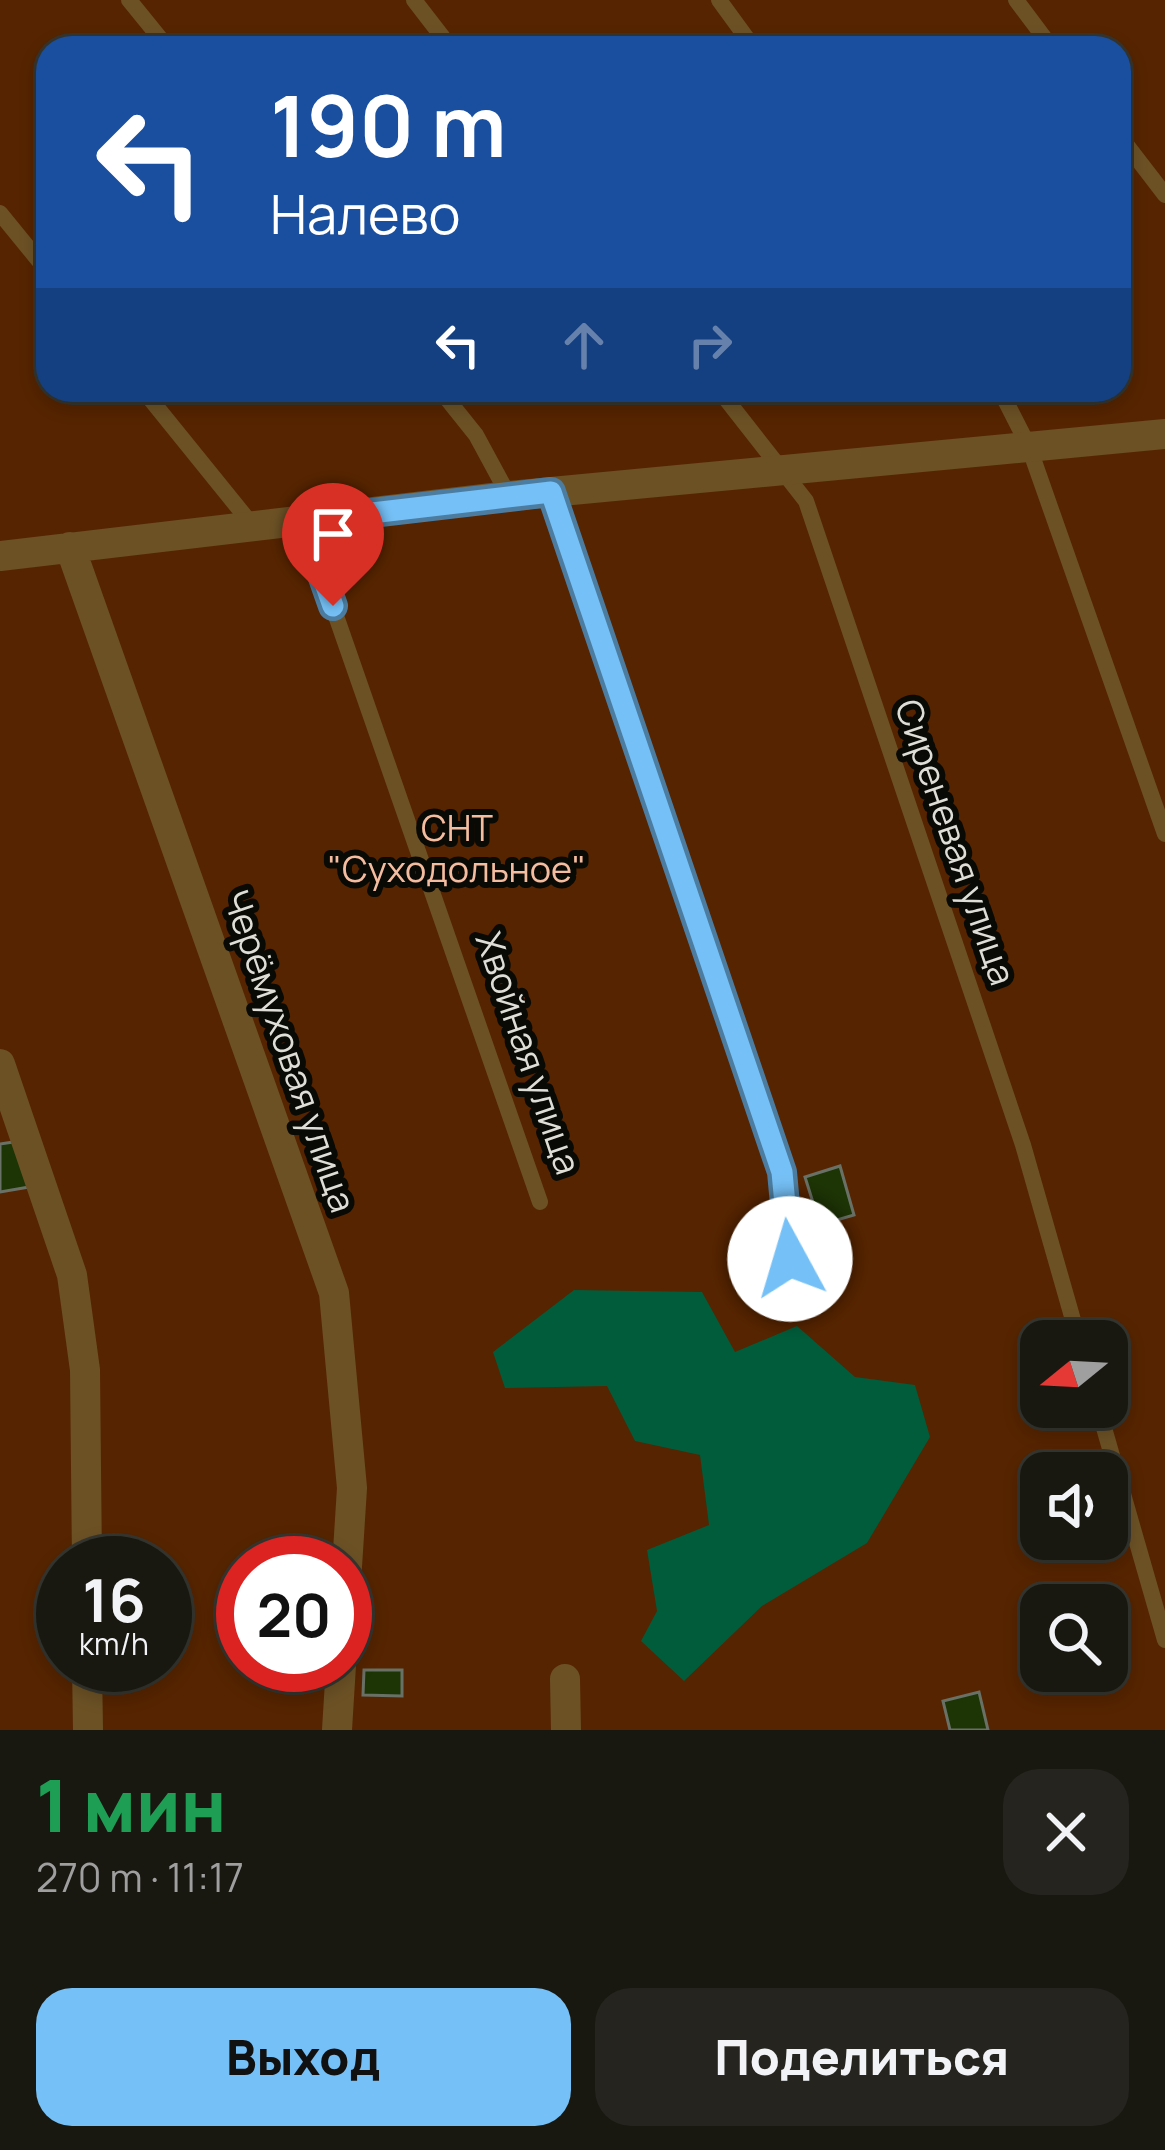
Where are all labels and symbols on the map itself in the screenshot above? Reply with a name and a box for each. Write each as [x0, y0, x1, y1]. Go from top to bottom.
pin [282, 483, 384, 606]
street label: Сиреневая улица [884, 693, 1028, 991]
park label: СНТ "Суходольное" [328, 803, 586, 893]
street label: Черёмуховая улица [212, 883, 368, 1219]
street label: Хвойная улица [465, 925, 593, 1181]
position arrow [727, 1196, 853, 1322]
north arrow [1020, 1320, 1128, 1428]
speed limit sign: 20 [216, 1536, 372, 1692]

